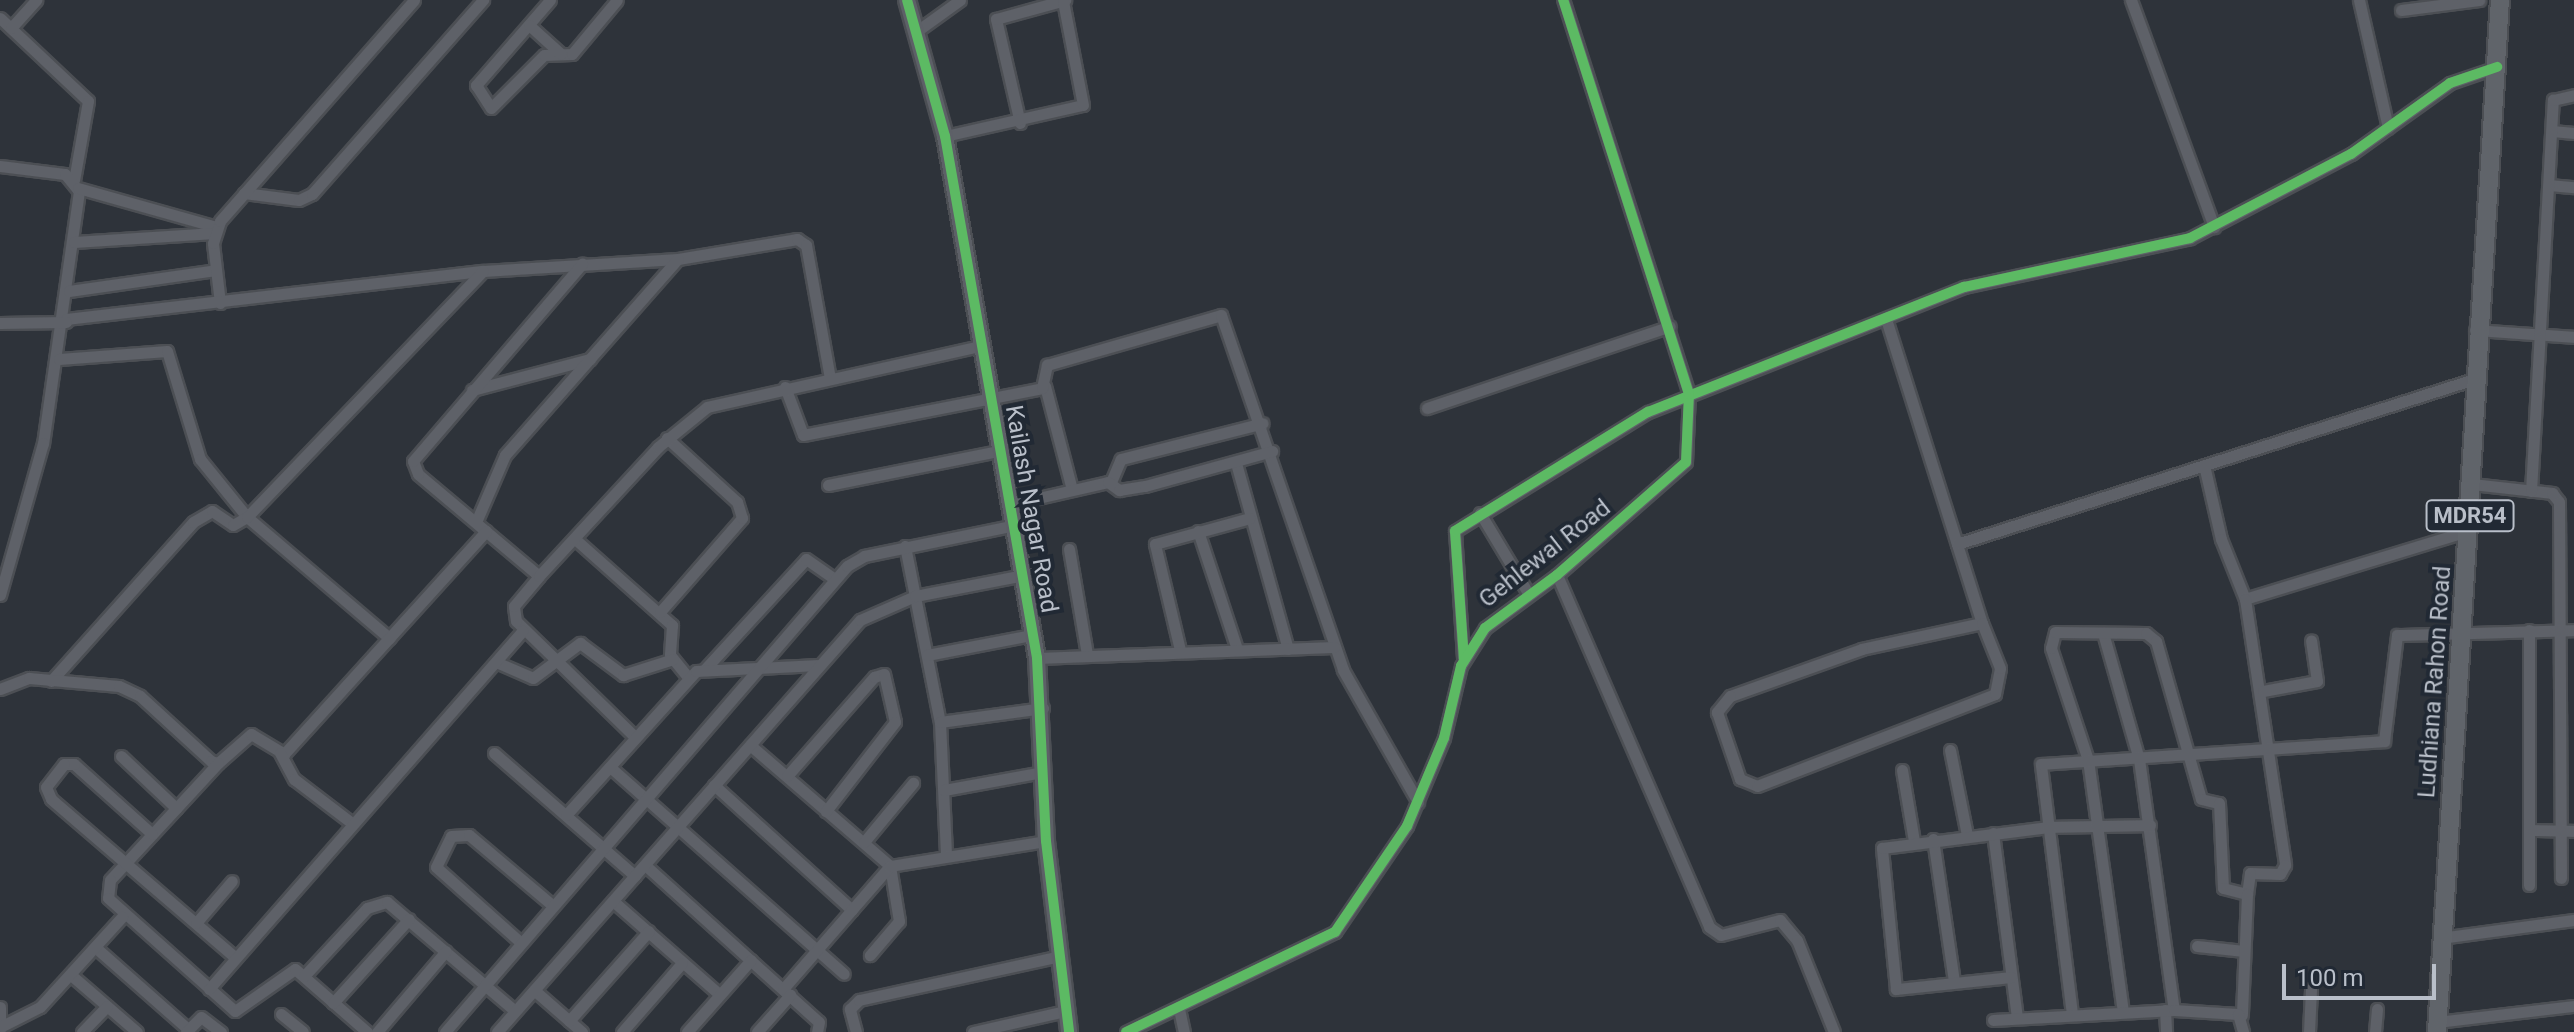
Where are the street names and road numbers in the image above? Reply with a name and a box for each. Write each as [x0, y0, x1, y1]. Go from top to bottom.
street label: Kailash Nagar Road [999, 403, 1063, 615]
street label: Gehlewal Road [1474, 494, 1616, 614]
road number: MDR54 [2424, 498, 2516, 534]
street label: Ludhiana Rahon Road [2413, 565, 2457, 799]

